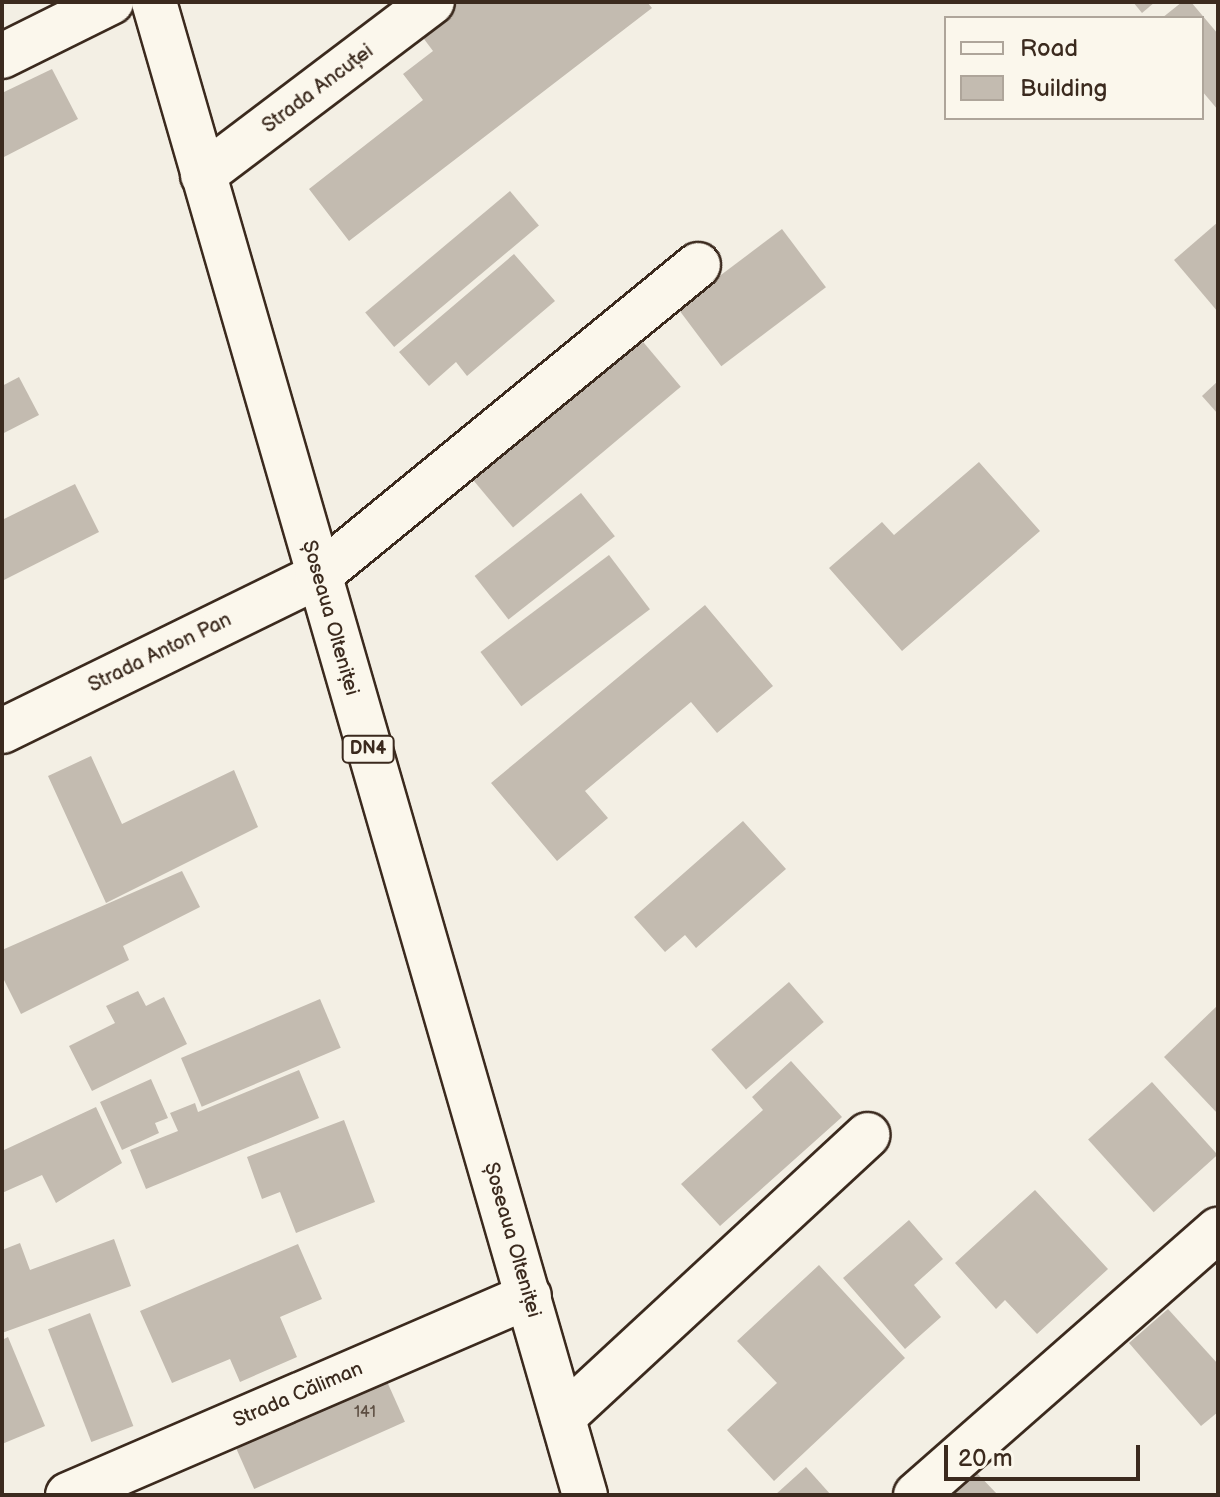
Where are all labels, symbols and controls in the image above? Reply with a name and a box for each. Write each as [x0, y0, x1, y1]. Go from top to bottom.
legend [944, 16, 1204, 120]
text: Road [1020, 34, 1078, 63]
street label: Strada Ancuței [258, 40, 378, 138]
text: Building [1020, 74, 1107, 103]
street label: Șoseaua Olteniței [296, 538, 364, 698]
street label: Strada Anton Pan [85, 608, 235, 698]
road number: DN4 [340, 735, 396, 763]
street label: Șoseaua Olteniței [478, 1160, 546, 1320]
street label: Strada Căliman [230, 1357, 366, 1433]
house number: 141 [354, 1403, 376, 1423]
scale bar [948, 1429, 1144, 1479]
text: 20 m [958, 1444, 1013, 1473]

